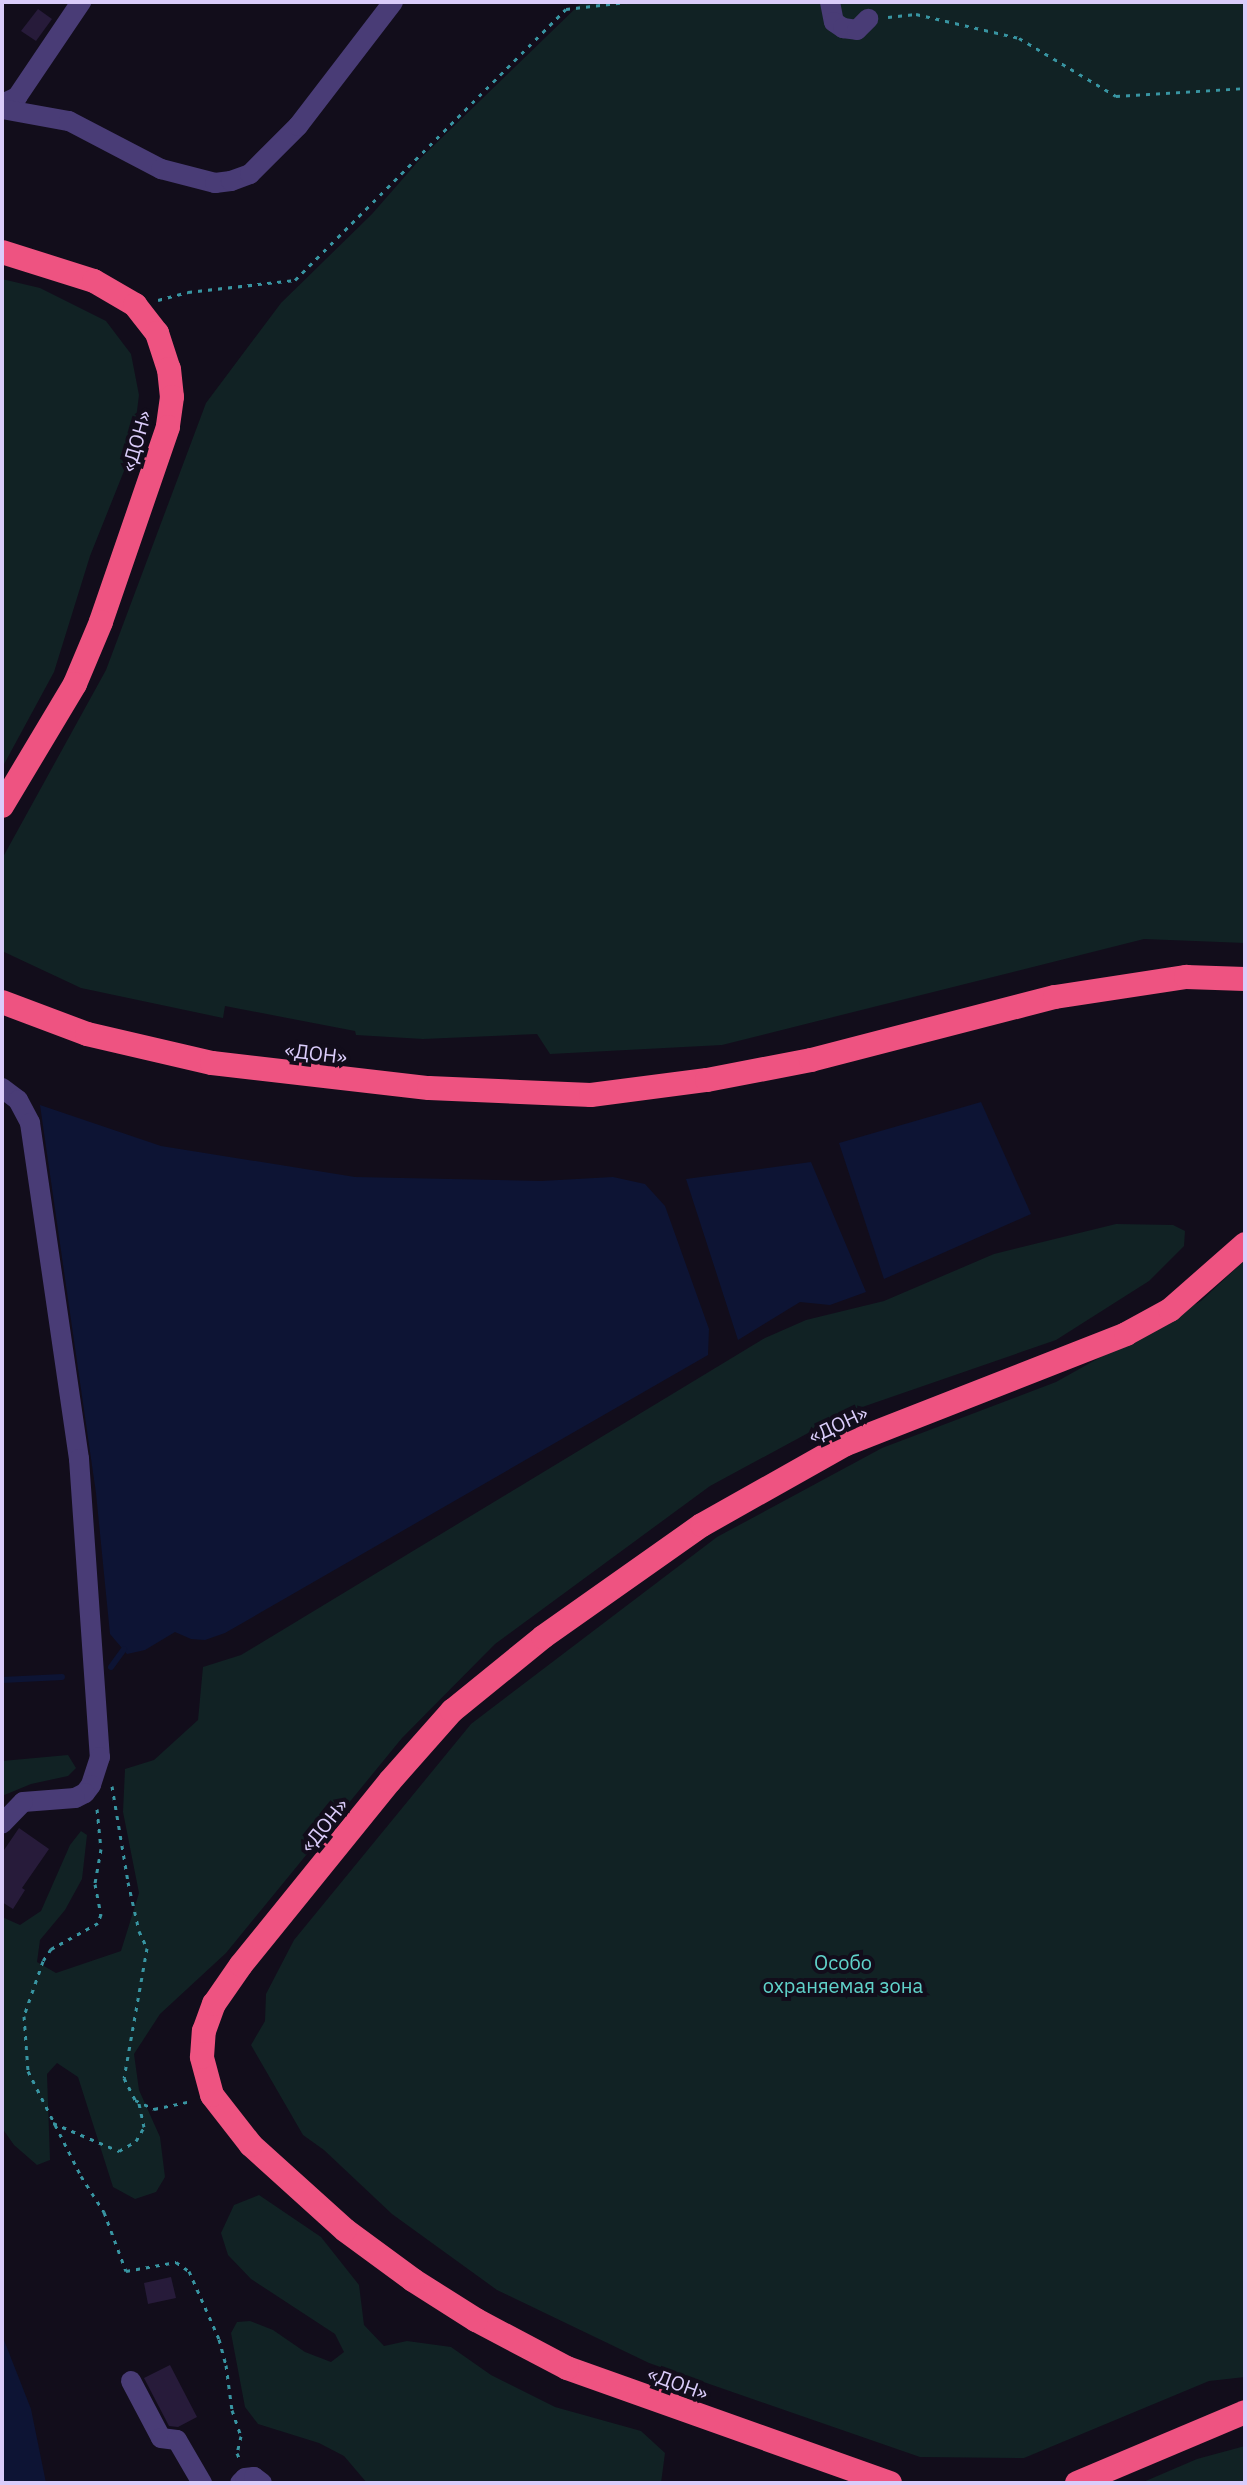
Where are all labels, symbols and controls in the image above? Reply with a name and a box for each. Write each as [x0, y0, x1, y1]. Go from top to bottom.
street label: «ДОН» [116, 408, 156, 474]
street label: «ДОН» [283, 1037, 349, 1069]
street label: «ДОН» [804, 1400, 872, 1448]
street label: «ДОН» [295, 1793, 353, 1857]
park label: Особо охраняемая зона [763, 1951, 923, 1998]
street label: «ДОН» [644, 2361, 712, 2405]

